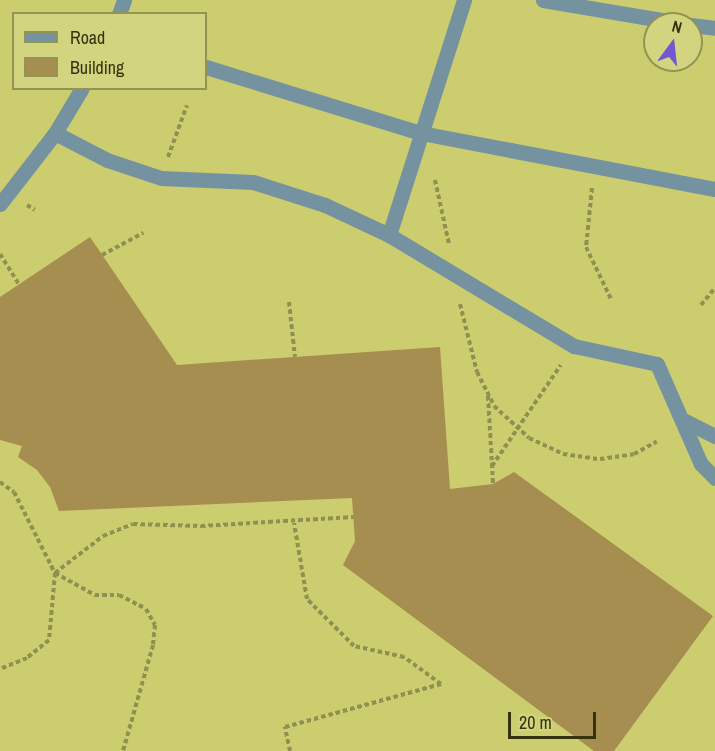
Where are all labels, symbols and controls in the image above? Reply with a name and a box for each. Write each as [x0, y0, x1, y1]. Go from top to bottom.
legend [12, 12, 207, 90]
north arrow [643, 12, 703, 72]
text: N [670, 15, 685, 38]
text: Road [70, 25, 105, 50]
text: Building [70, 55, 124, 80]
scale bar [511, 700, 600, 738]
text: 20 m [519, 710, 552, 735]

